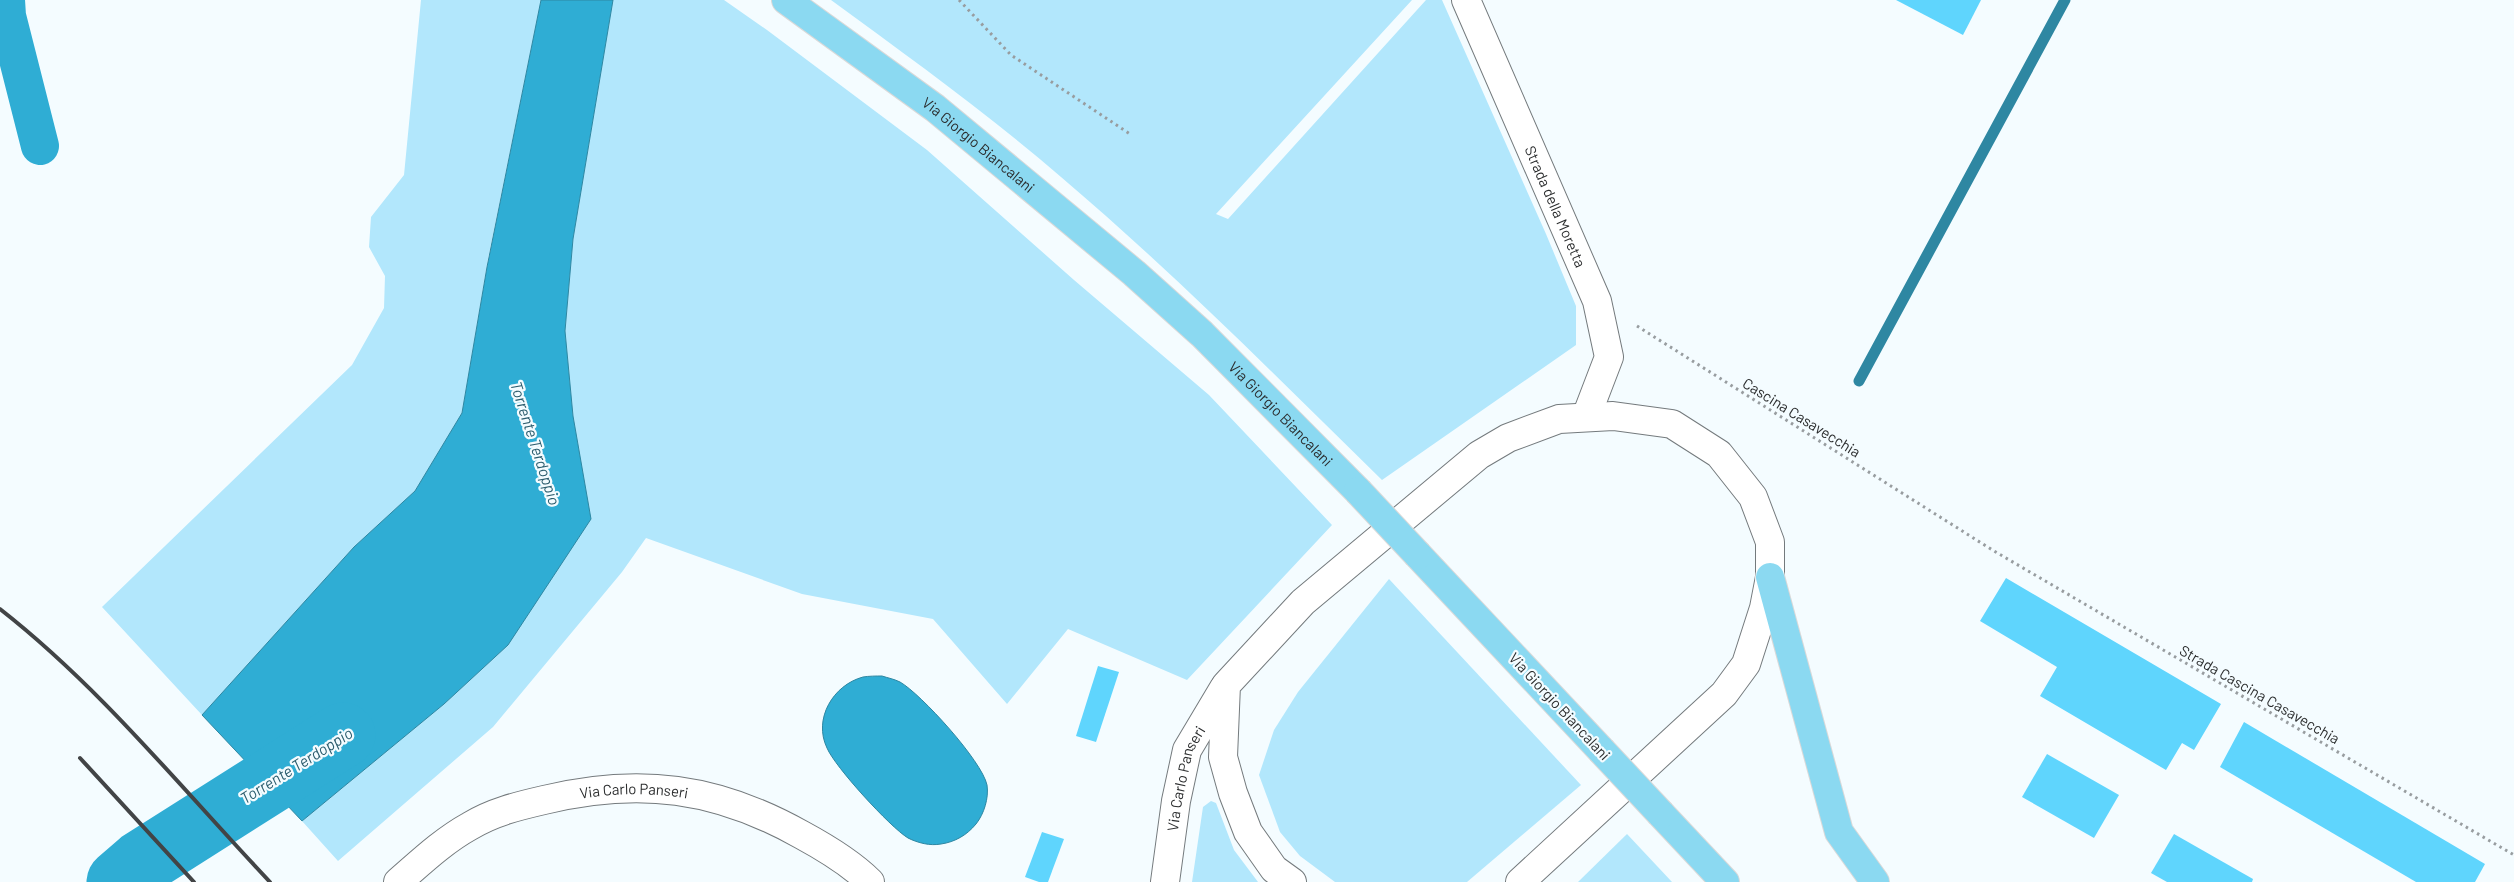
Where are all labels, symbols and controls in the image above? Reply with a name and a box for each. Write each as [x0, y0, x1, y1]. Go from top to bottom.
street label: Via Giorgio Biancalani [919, 93, 1039, 196]
street label: Strada della Moretta [1521, 143, 1590, 270]
street label: Via Giorgio Biancalani [1225, 357, 1337, 470]
street label: Cascina Casavecchia [1740, 373, 1864, 461]
water label: Torrente Terdoppio [507, 379, 565, 507]
street label: Strada Cascina Casavecchia [2177, 641, 2343, 747]
street label: Via Giorgio Biancalani [1506, 649, 1614, 763]
street label: Via Carlo Panseri [1163, 722, 1208, 832]
water label: Torrente Terdoppio [236, 723, 356, 807]
street label: Via Carlo Panseri [578, 779, 690, 802]

